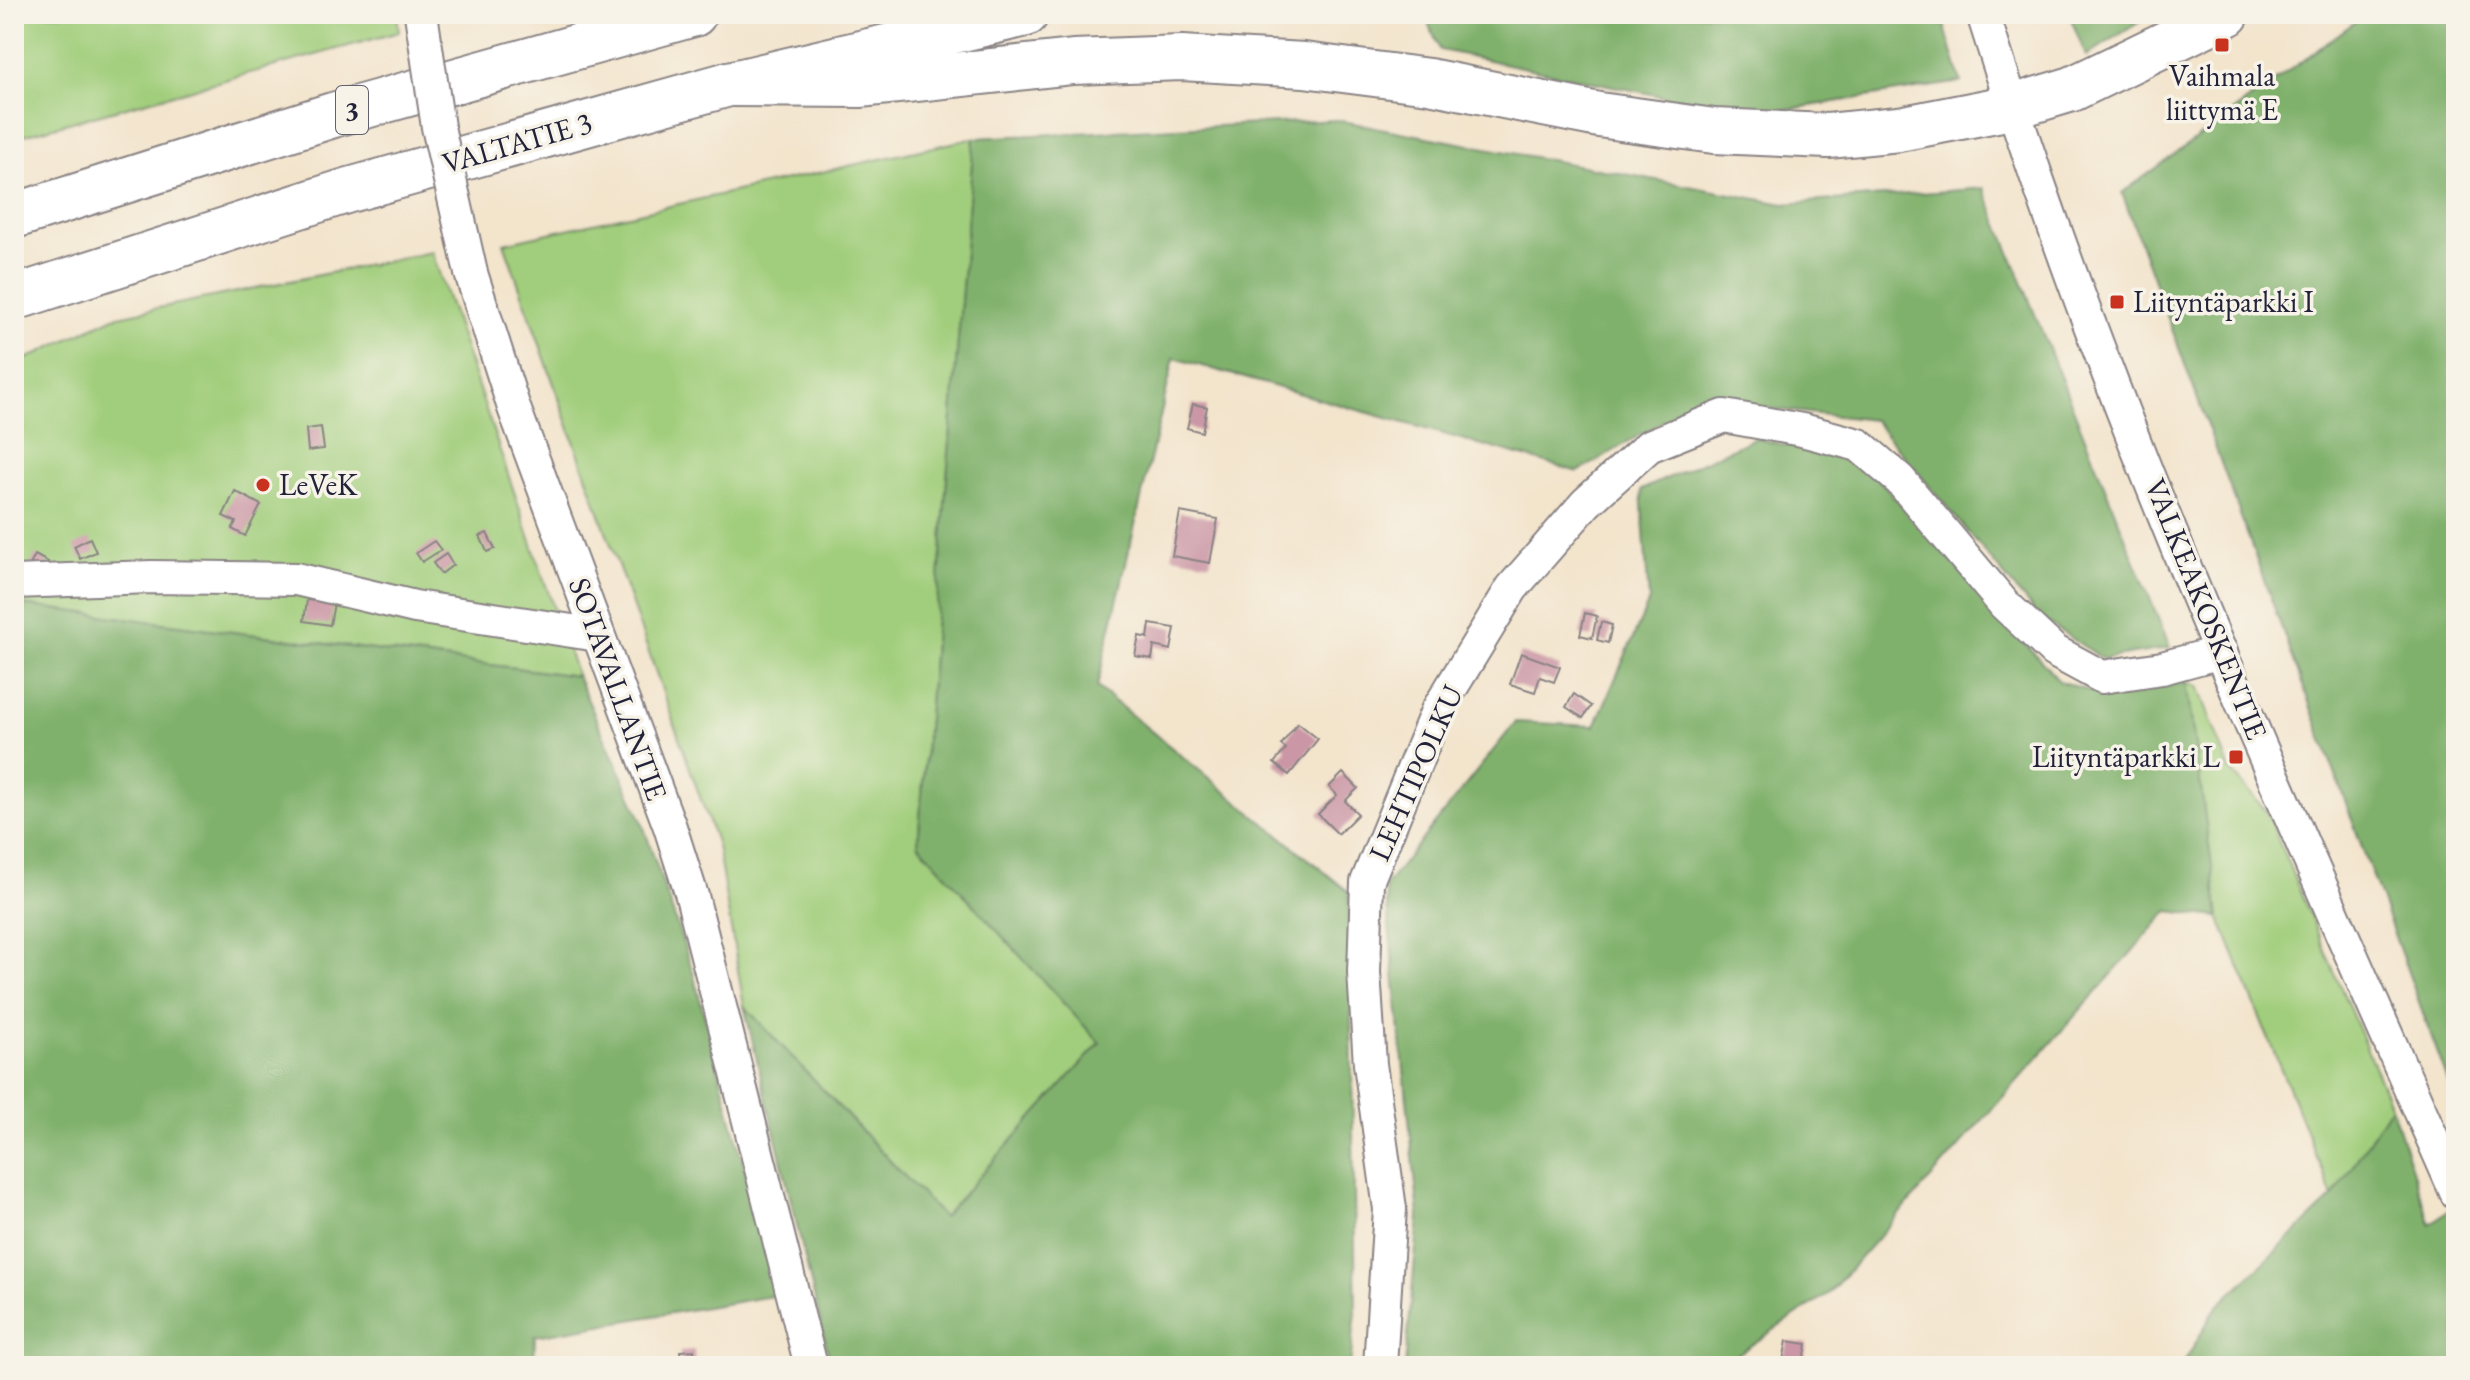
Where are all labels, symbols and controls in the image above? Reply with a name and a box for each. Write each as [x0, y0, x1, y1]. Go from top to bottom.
marker: Vaihmala liittymä E [2213, 36, 2231, 54]
place label: Vaihmala liittymä E [2166, 56, 2278, 129]
road number: 3 [336, 86, 368, 134]
street label: VALTATIE 3 [437, 103, 596, 182]
place label: Liityntäparkki I [2133, 282, 2314, 321]
marker: Liityntäparkki I [2108, 293, 2126, 311]
place label: LeVeK [279, 465, 358, 504]
street label: VALKEAKOSKENTIE [2136, 473, 2277, 745]
marker: LeVeK [254, 476, 272, 494]
street label: SOTAVALLANTIE [560, 572, 677, 806]
street label: LEHTIPOLKU [1359, 679, 1472, 867]
place label: Liityntäparkki L [2032, 737, 2220, 776]
marker: Liityntäparkki L [2227, 748, 2245, 766]

